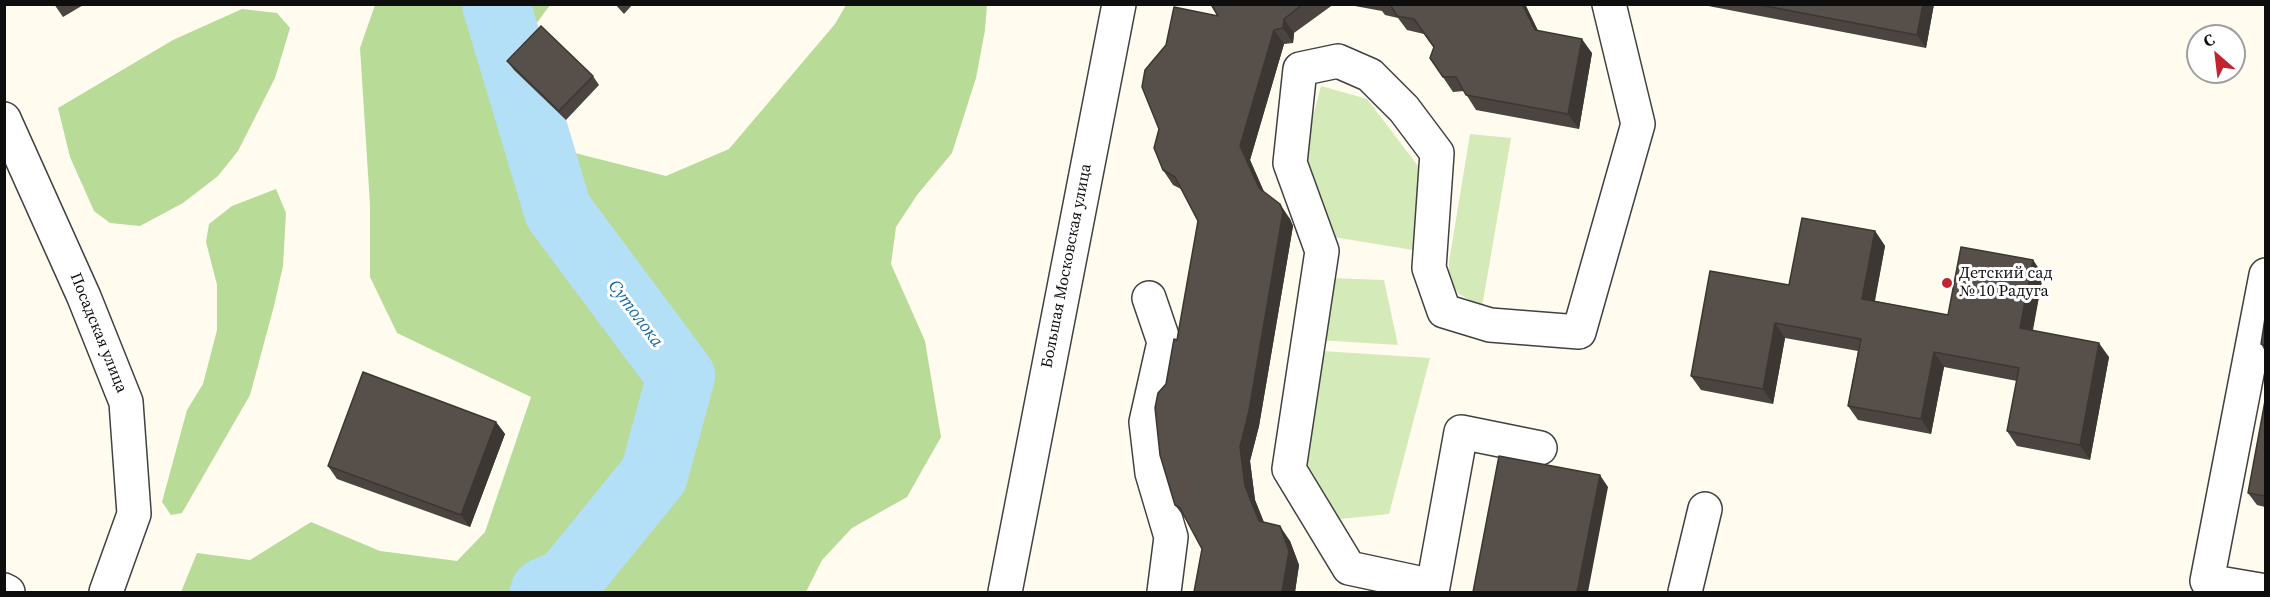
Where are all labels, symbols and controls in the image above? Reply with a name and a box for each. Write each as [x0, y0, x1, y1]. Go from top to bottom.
north arrow [2186, 24, 2246, 84]
text: С [2199, 28, 2218, 52]
street label: Большая Московская улица [1038, 162, 1096, 370]
place label: Детский сад № 10 Радуга [1959, 264, 2053, 302]
street label: Посадская улица [65, 270, 131, 396]
water label: Сутолока [603, 276, 667, 352]
marker: Детский сад № 10 Радуга [1940, 276, 1954, 290]

